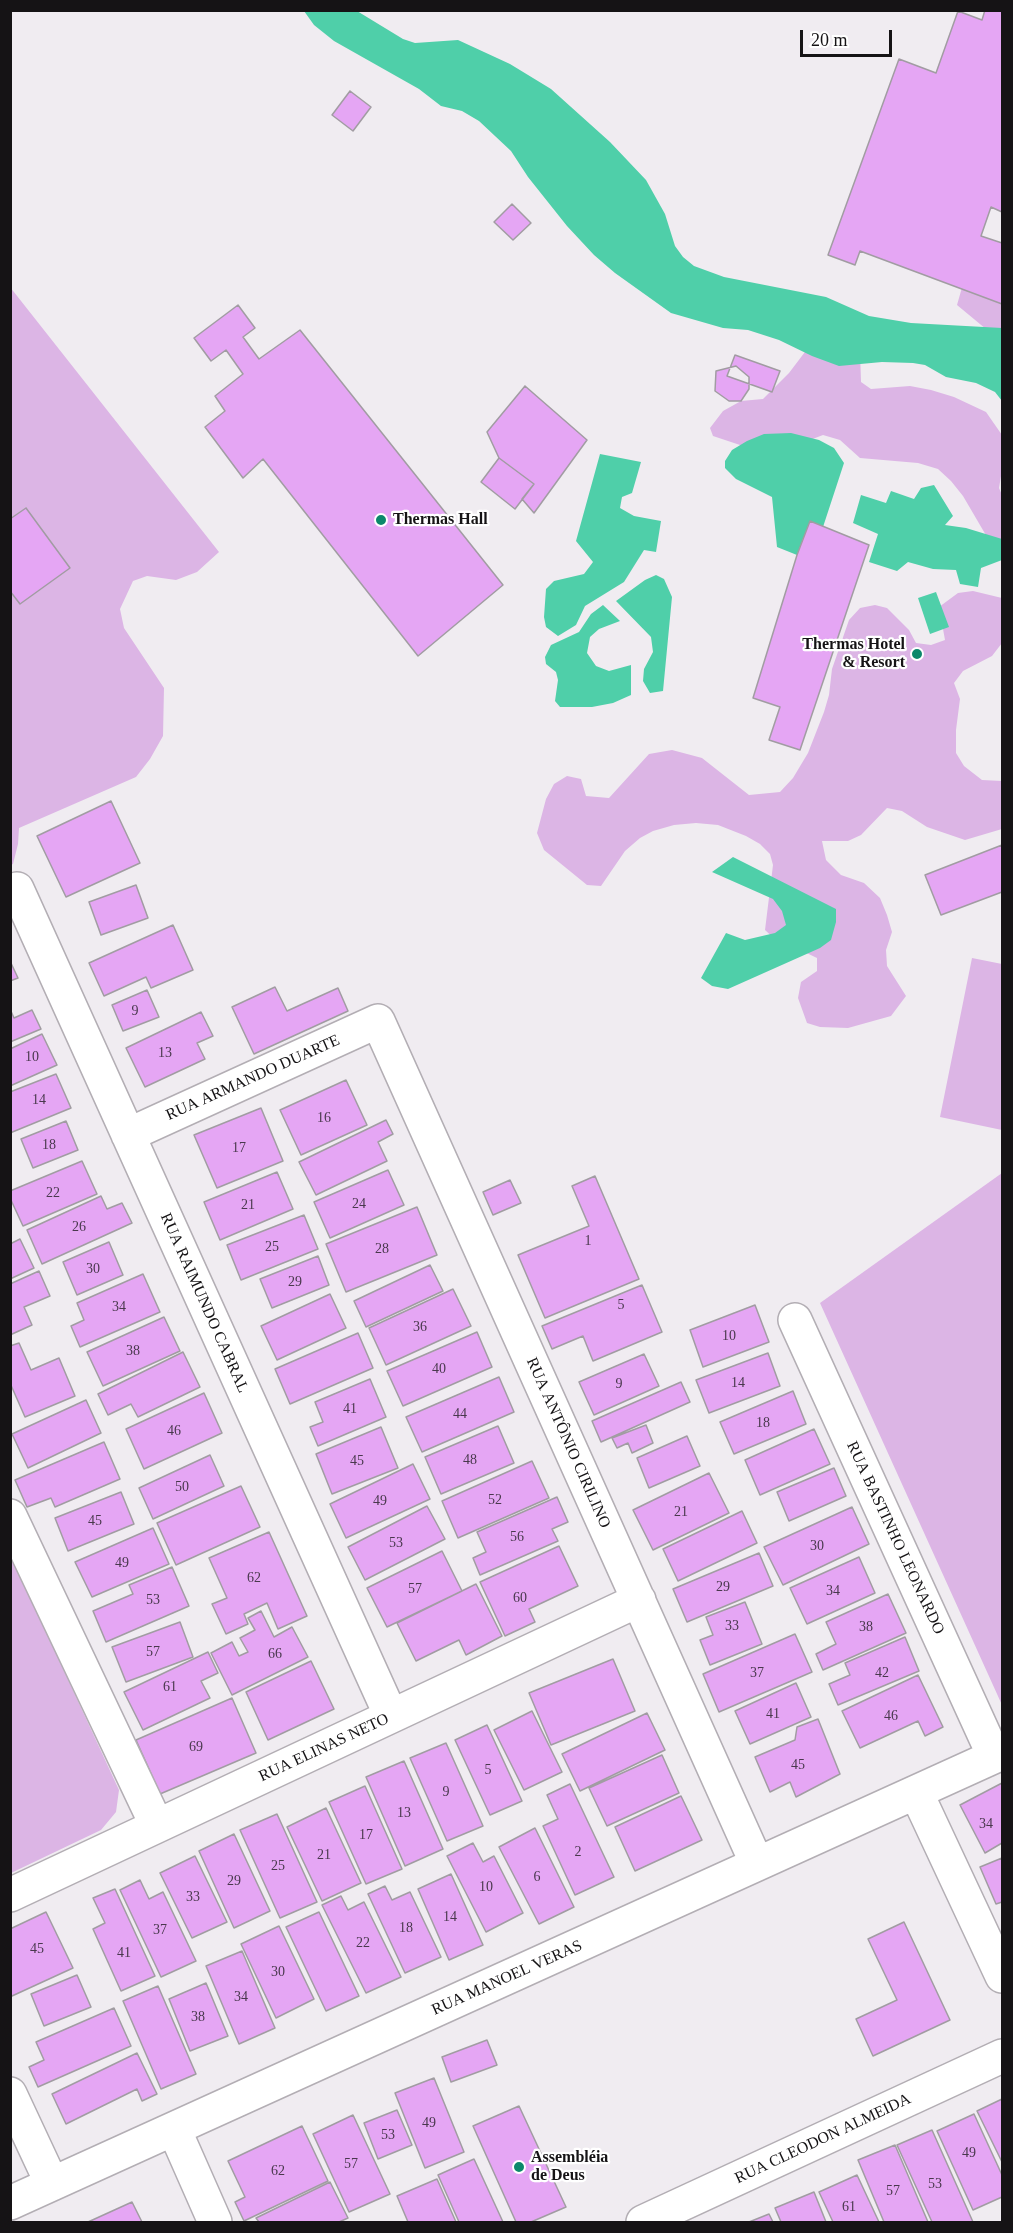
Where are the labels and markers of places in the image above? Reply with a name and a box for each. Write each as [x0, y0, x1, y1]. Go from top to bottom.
place label: Thermas Hall [393, 510, 488, 530]
marker: Thermas Hall [374, 513, 388, 527]
place label: Thermas Hotel & Resort [802, 635, 905, 673]
marker: Thermas Hotel & Resort [910, 647, 924, 661]
place label: Assembléia de Deus [531, 2148, 608, 2186]
marker: Assembléia de Deus [512, 2160, 526, 2174]

